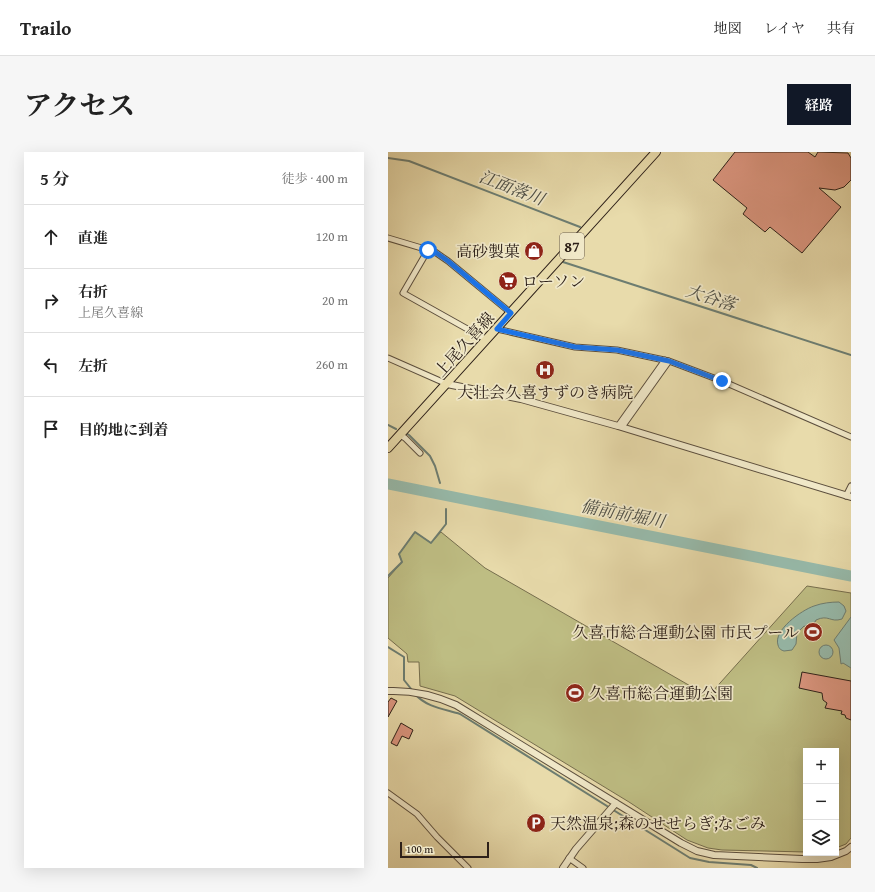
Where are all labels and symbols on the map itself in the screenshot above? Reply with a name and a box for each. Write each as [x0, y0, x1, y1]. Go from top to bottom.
water label: 江面落川 [476, 163, 550, 212]
road number: 87 [560, 233, 584, 259]
place label: 高砂製菓 [456, 239, 520, 263]
shop icon: 高砂製菓 [523, 240, 545, 262]
route start [419, 241, 437, 259]
place label: ローソン [522, 269, 585, 293]
supermarket icon: ローソン [497, 270, 519, 292]
water label: 大谷落 [683, 277, 742, 318]
street label: 上尾久喜線 [428, 306, 500, 382]
hospital icon: 大壮会久喜すずのき病院 [534, 359, 556, 381]
route end [713, 372, 731, 390]
place label: 大壮会久喜すずのき病院 [457, 380, 633, 404]
water label: 備前前堀川 [579, 493, 669, 534]
place label: 久喜市総合運動公園 市民プール [572, 620, 799, 644]
sports icon: 久喜市総合運動公園 市民プール [802, 621, 824, 643]
place label: 久喜市総合運動公園 [589, 681, 733, 705]
sports icon: 久喜市総合運動公園 [564, 682, 586, 704]
place label: 天然温泉;森のせせらぎ;なごみ [550, 811, 766, 835]
parking icon: 天然温泉;森のせせらぎ;なごみ [525, 812, 547, 834]
scale bar [400, 840, 489, 859]

